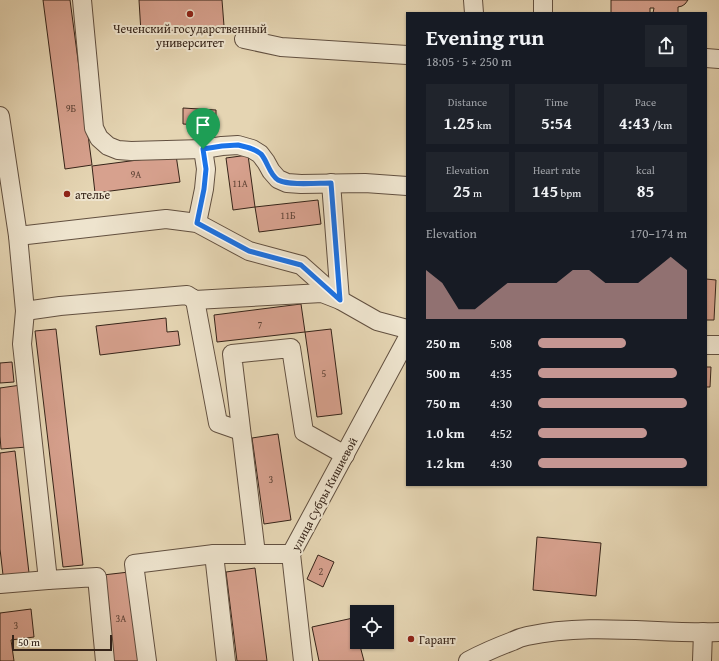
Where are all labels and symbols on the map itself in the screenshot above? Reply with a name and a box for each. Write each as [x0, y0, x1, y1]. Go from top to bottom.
marker: Чеченский государственный университет [185, 9, 195, 19]
place label: Чеченский государственный университет [113, 20, 267, 51]
house number: 9Б [66, 101, 77, 116]
pin [186, 108, 220, 149]
house number: 9А [131, 167, 141, 182]
house number: 11А [232, 176, 248, 191]
place label: ателье [75, 186, 110, 203]
marker: ателье [62, 189, 72, 199]
house number: 11Б [280, 208, 296, 223]
house number: 7 [258, 317, 263, 332]
house number: 5 [322, 366, 327, 381]
street label: улица Субры Кишиевой [286, 434, 361, 555]
house number: 3 [269, 472, 274, 487]
house number: 2 [319, 564, 324, 579]
house number: 3А [116, 611, 126, 626]
house number: 3 [14, 618, 19, 633]
place label: Гарант [419, 631, 456, 648]
scale bar [12, 633, 112, 652]
marker: Гарант [406, 634, 416, 644]

